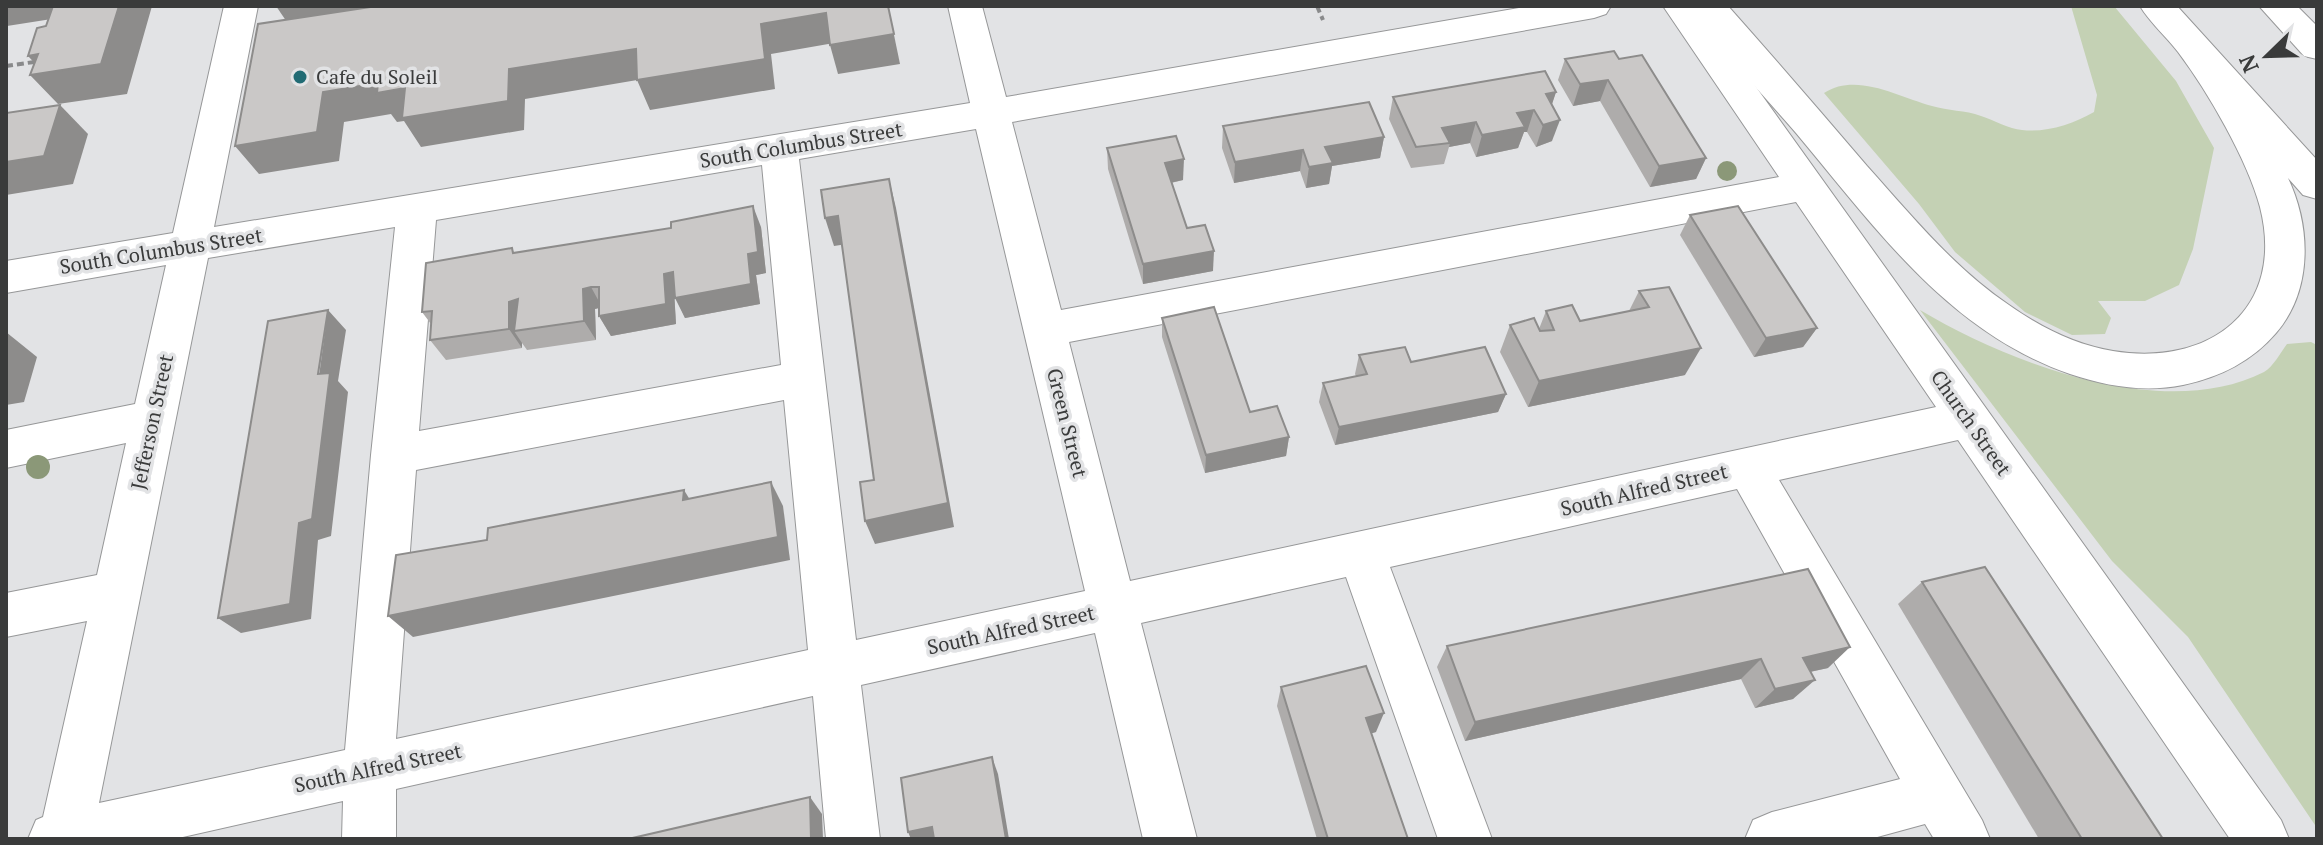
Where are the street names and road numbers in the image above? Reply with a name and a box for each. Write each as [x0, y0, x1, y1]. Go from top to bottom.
street label: South Columbus Street [698, 115, 905, 174]
street label: South Columbus Street [58, 221, 265, 280]
street label: Jefferson Street [124, 351, 179, 492]
street label: Green Street [1041, 365, 1094, 481]
street label: Church Street [1925, 365, 2018, 481]
street label: South Alfred Street [1558, 457, 1731, 522]
street label: South Alfred Street [925, 598, 1098, 660]
street label: South Alfred Street [292, 736, 465, 798]

